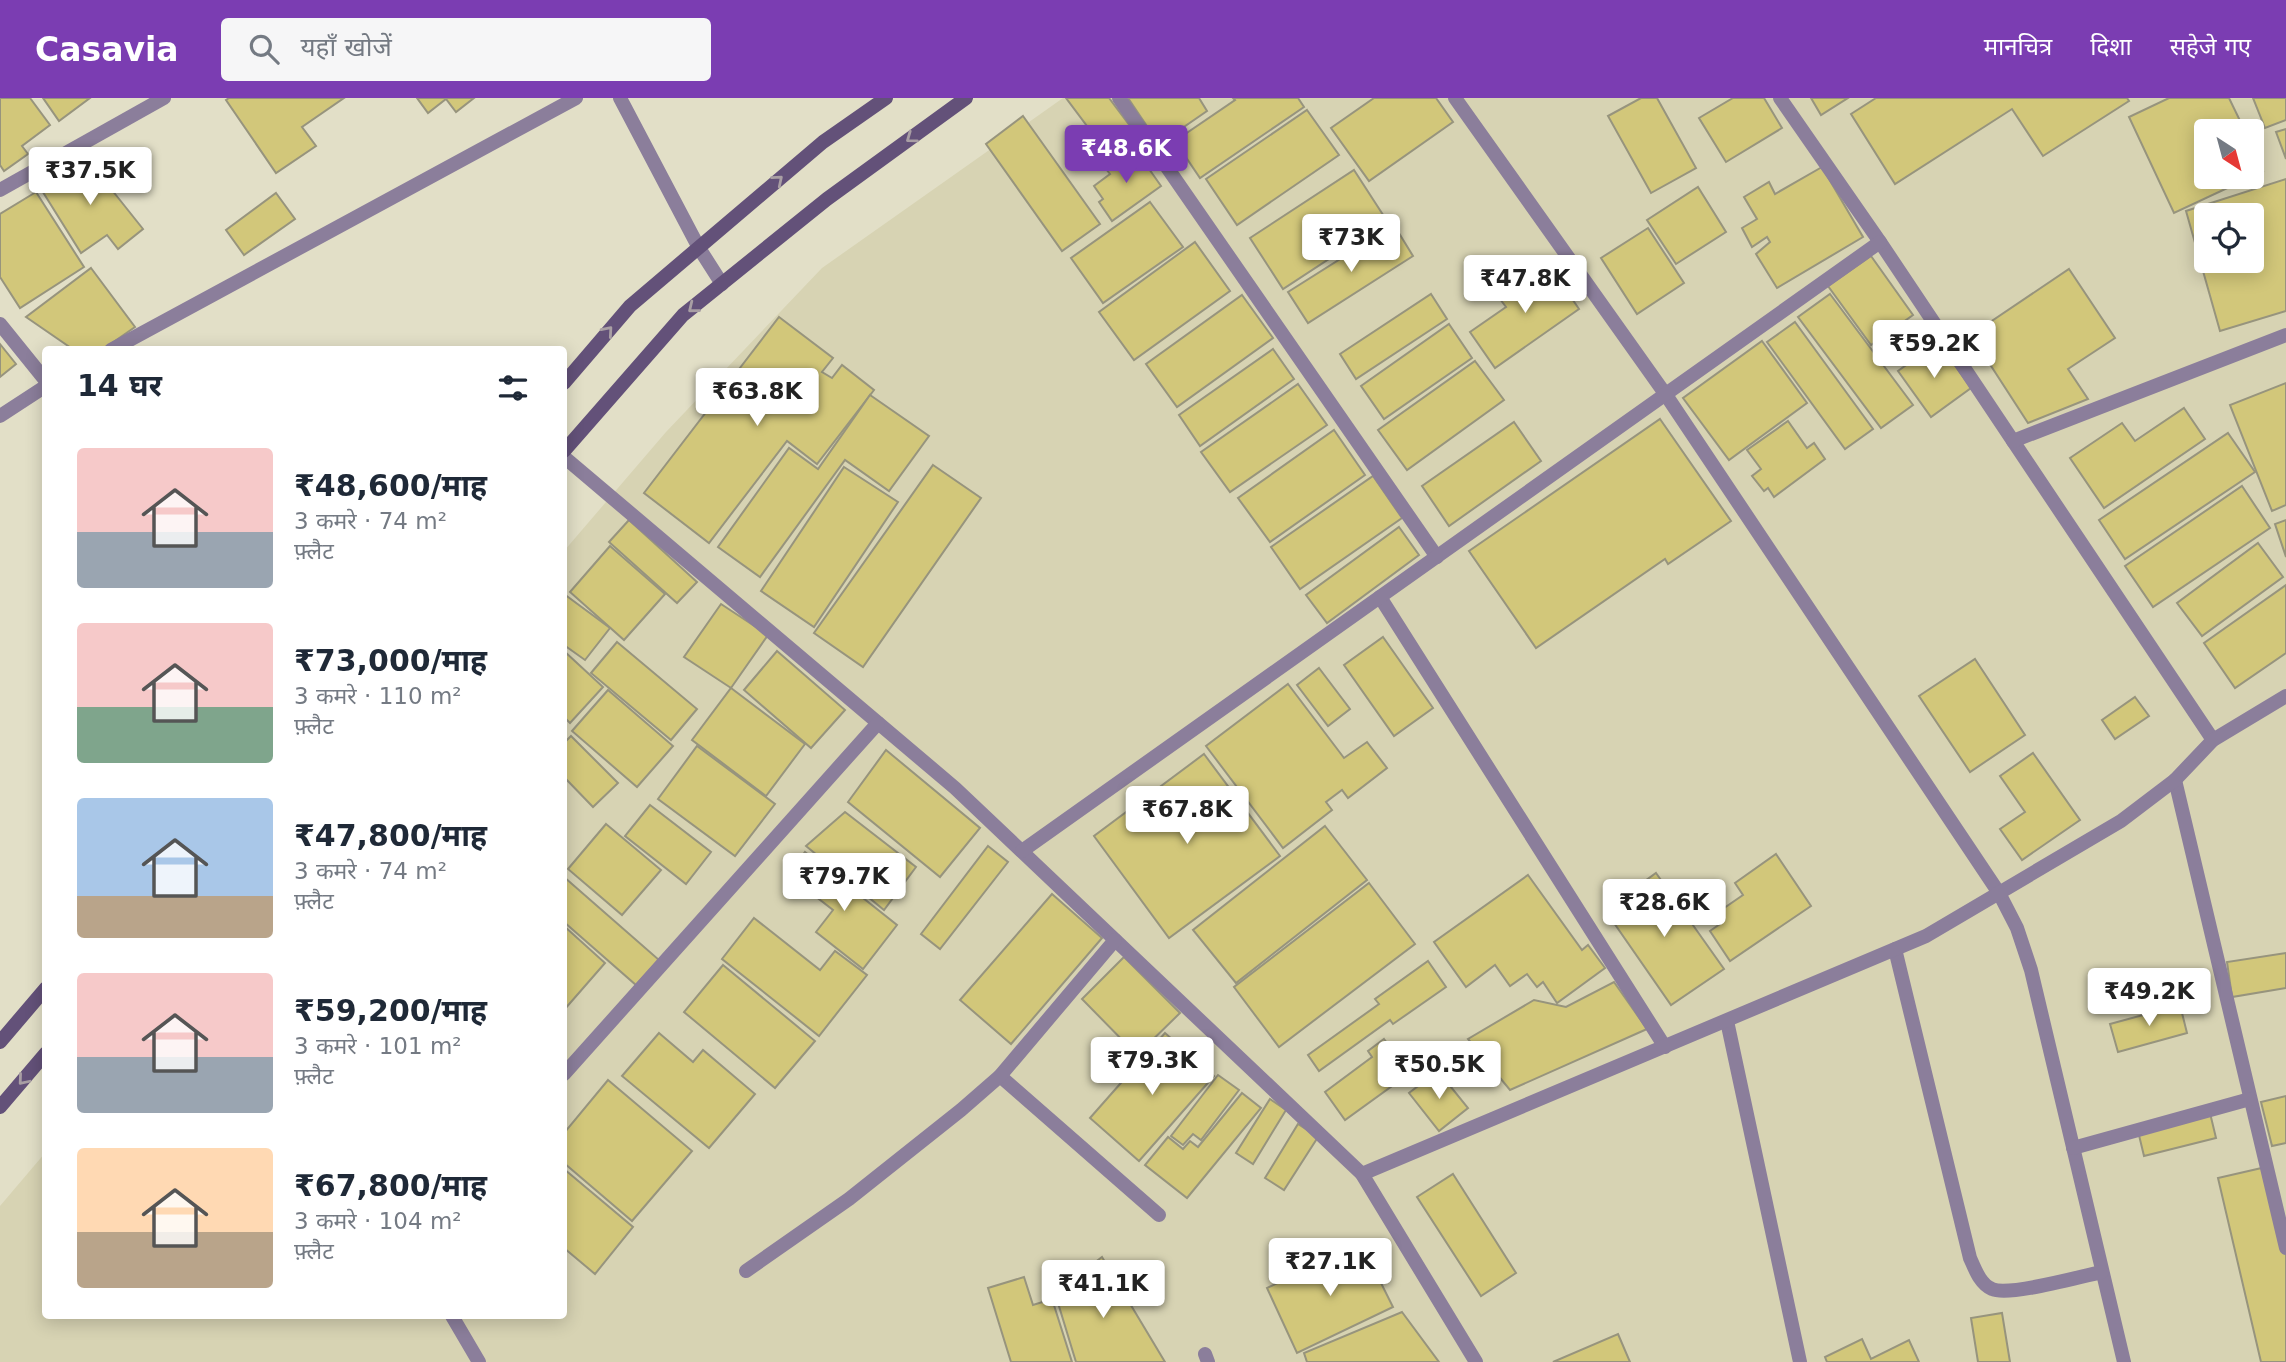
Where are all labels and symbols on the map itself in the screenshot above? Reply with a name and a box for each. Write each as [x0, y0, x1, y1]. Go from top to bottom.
north arrow [2194, 119, 2264, 189]
pin: ₹48.6K [1069, 126, 1183, 185]
one-way arrow [906, 130, 919, 142]
pin: ₹37.5K [33, 148, 147, 207]
one-way arrow [770, 176, 783, 188]
pin: ₹73K [1310, 214, 1392, 274]
pin: ₹47.8K [1468, 256, 1582, 315]
one-way arrow [688, 300, 701, 312]
pin: ₹59.2K [1877, 320, 1991, 380]
one-way arrow [600, 327, 612, 340]
pin: ₹63.8K [700, 368, 814, 428]
pin: ₹67.8K [1130, 786, 1244, 846]
pin: ₹79.7K [787, 854, 901, 913]
pin: ₹28.6K [1607, 880, 1721, 939]
pin: ₹49.2K [2092, 968, 2206, 1028]
pin: ₹79.3K [1095, 1038, 1209, 1097]
pin: ₹50.5K [1382, 1042, 1496, 1101]
one-way arrow [19, 1072, 31, 1085]
pin: ₹27.1K [1273, 1238, 1387, 1298]
pin: ₹41.1K [1046, 1260, 1160, 1320]

